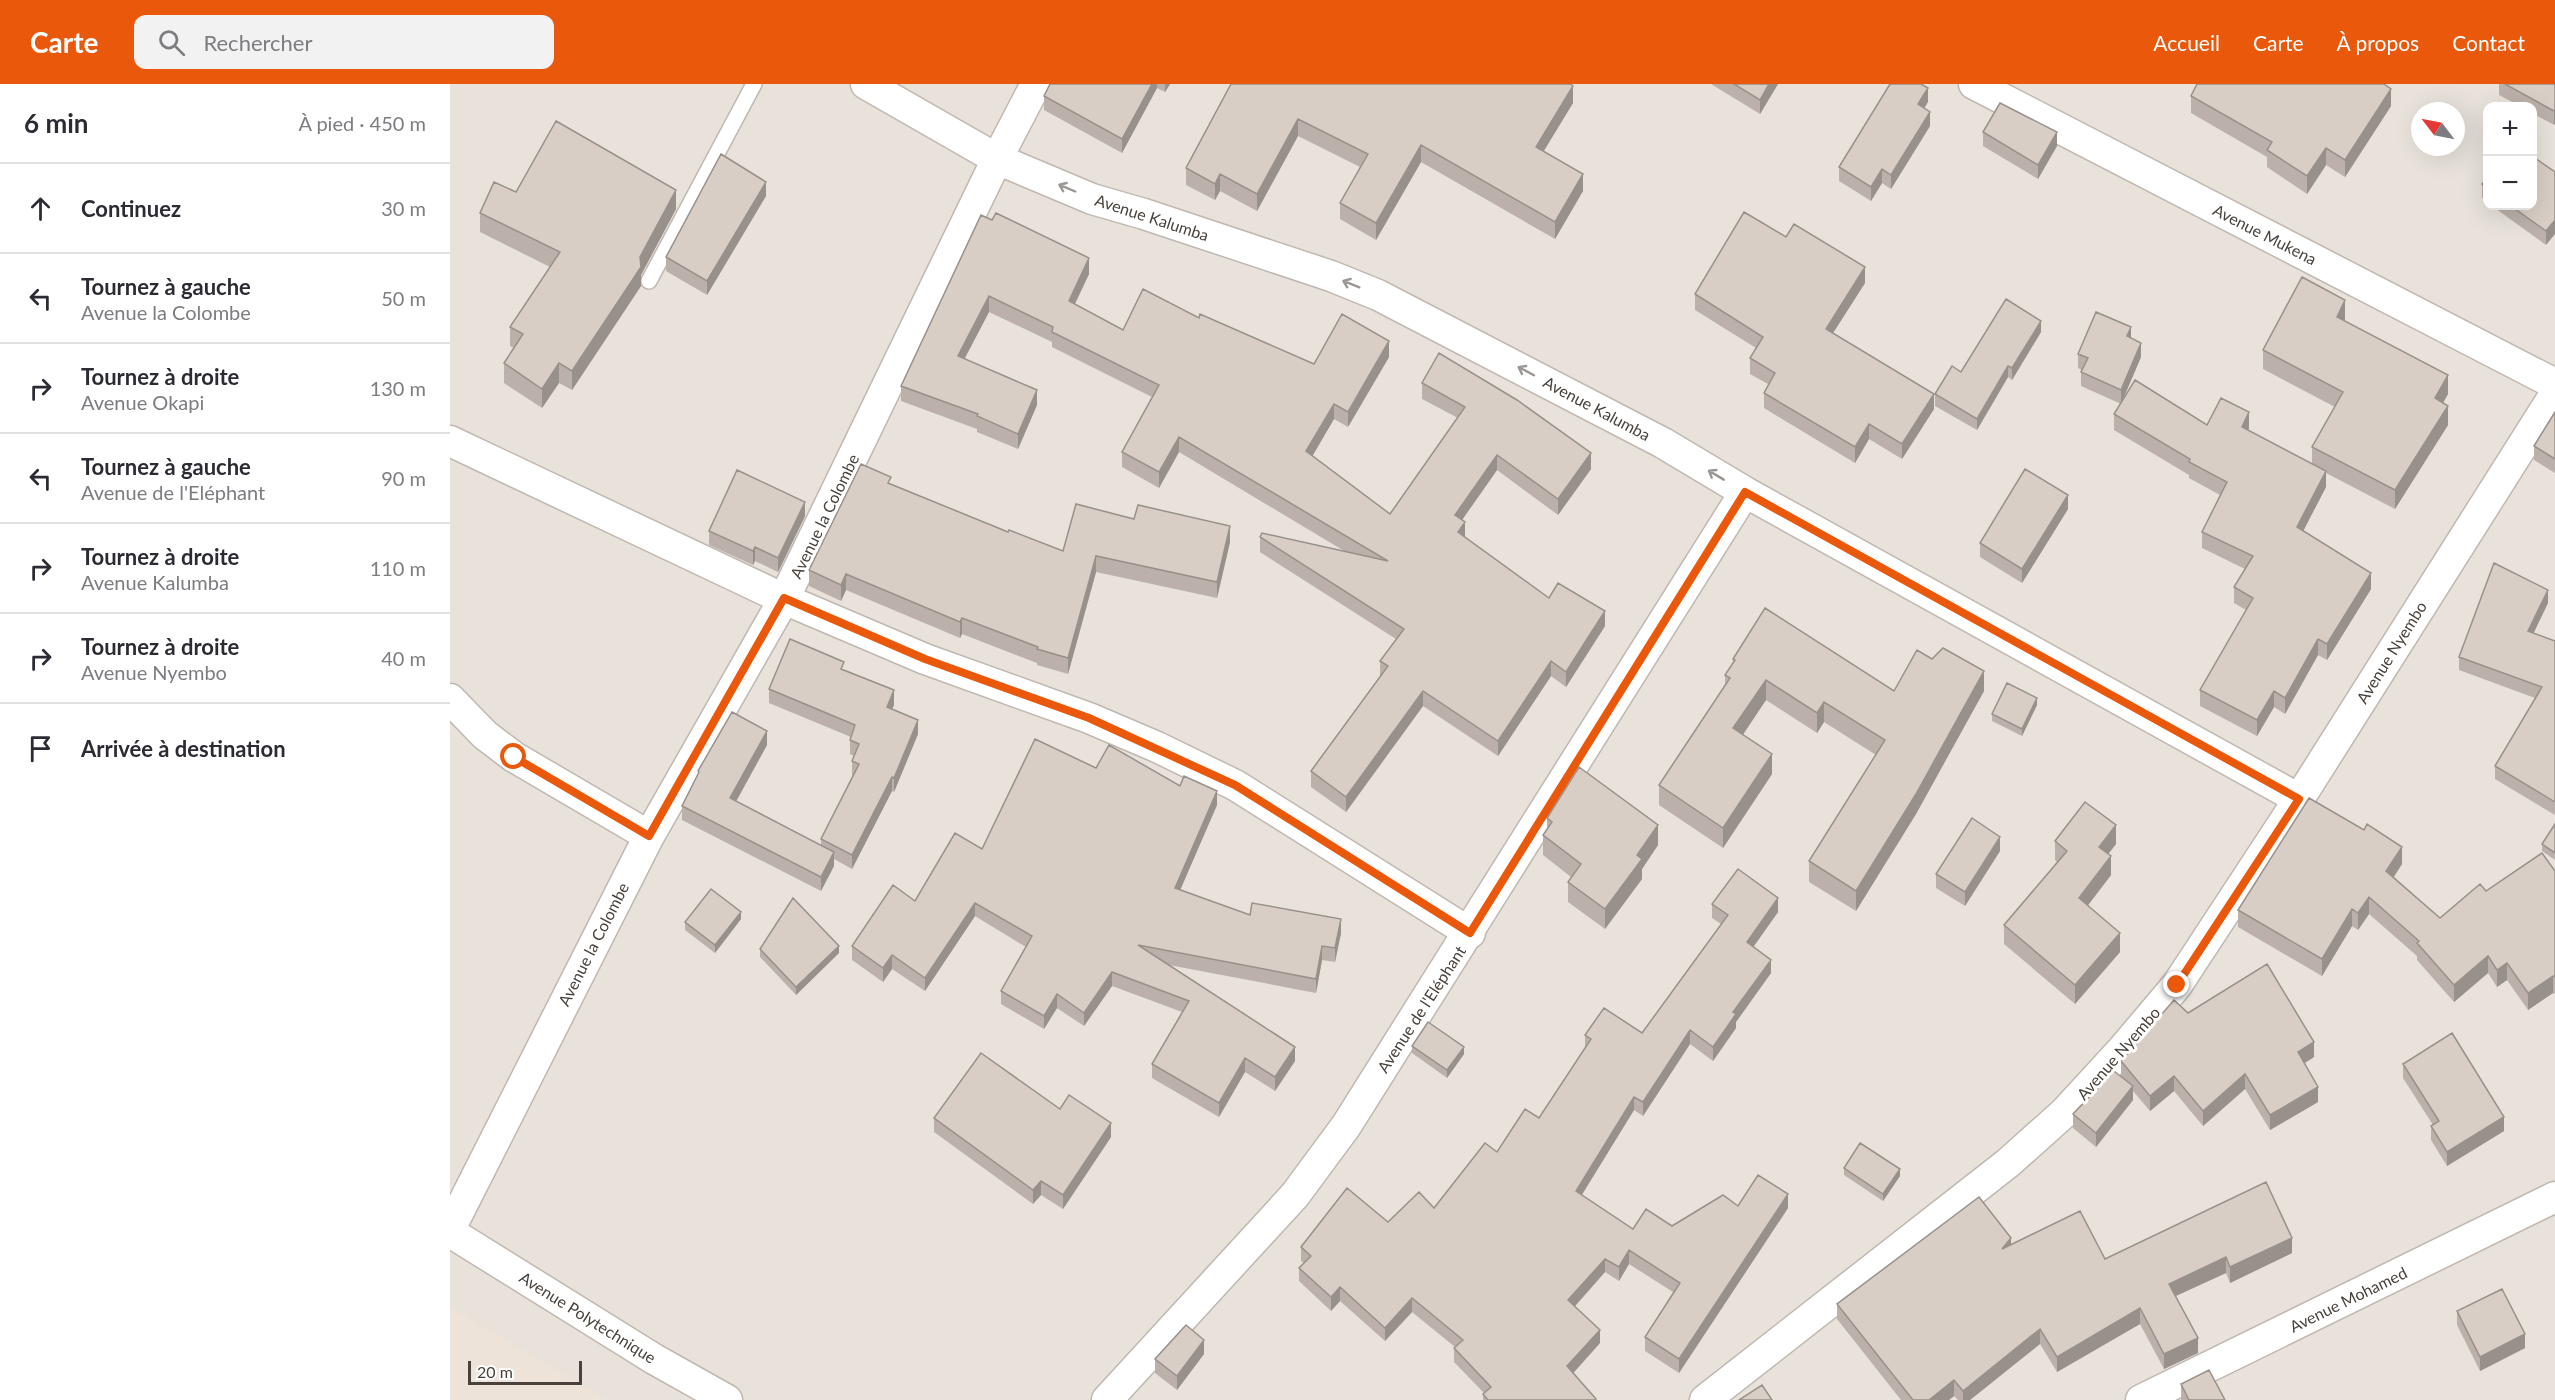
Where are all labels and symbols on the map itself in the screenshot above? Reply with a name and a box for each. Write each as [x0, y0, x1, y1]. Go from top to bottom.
north arrow [2411, 102, 2465, 156]
one-way arrow [1059, 182, 1077, 194]
street label: Avenue Kalumba [1093, 190, 1211, 244]
street label: Avenue Mukena [2210, 200, 2320, 268]
one-way arrow [1343, 278, 1361, 289]
one-way arrow [1518, 365, 1535, 377]
street label: Avenue Kalumba [1540, 372, 1654, 444]
street label: Avenue la Colombe [786, 451, 862, 581]
one-way arrow [1708, 468, 1725, 480]
street label: Avenue Nyembo [2352, 597, 2430, 707]
route start [500, 743, 526, 769]
street label: Avenue la Colombe [554, 879, 632, 1009]
street label: Avenue de l'Eléphant [1373, 942, 1469, 1076]
route end [2163, 971, 2189, 997]
street label: Avenue Nyembo [2073, 1003, 2163, 1103]
street label: Avenue Mohamed [2286, 1262, 2410, 1336]
street label: Avenue Polytechnique [516, 1267, 660, 1367]
scale bar [468, 1358, 582, 1386]

